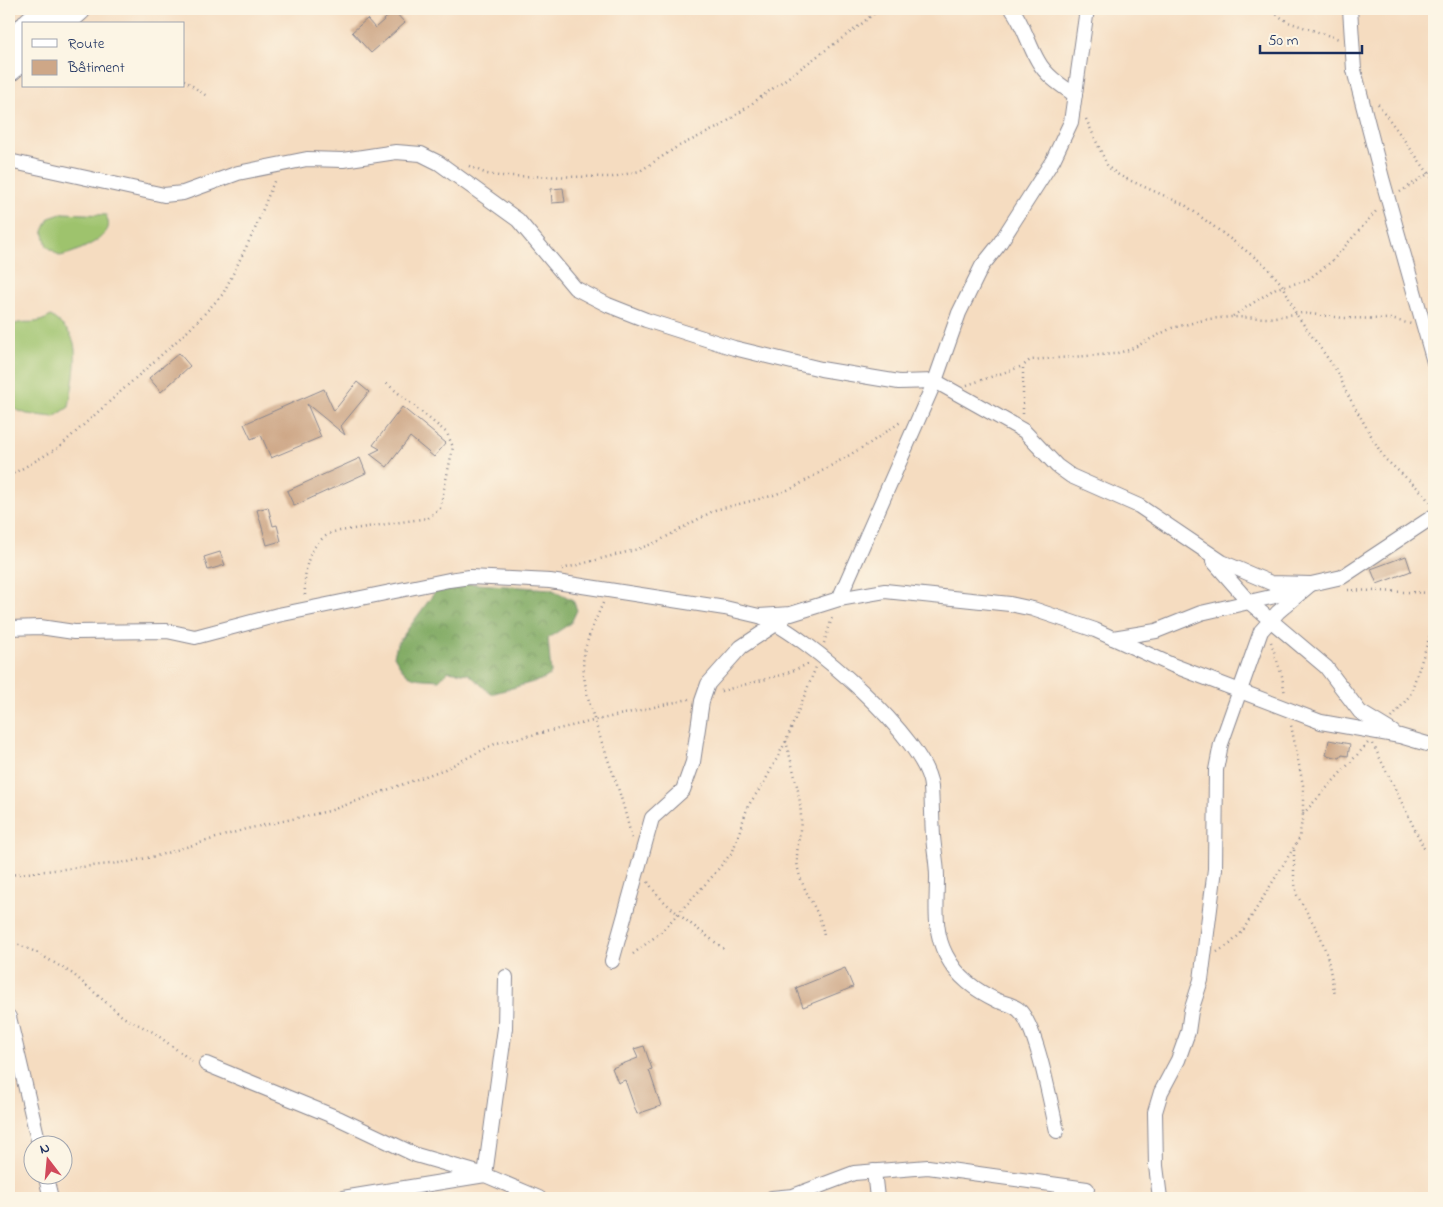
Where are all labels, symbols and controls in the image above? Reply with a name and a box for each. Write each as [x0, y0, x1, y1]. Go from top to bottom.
legend [22, 22, 185, 88]
scale bar [1260, 22, 1363, 54]
text: 50 m [1268, 30, 1299, 52]
text: Route [68, 33, 105, 55]
text: Bâtiment [67, 57, 125, 79]
north arrow [22, 1134, 72, 1184]
text: N [37, 1138, 52, 1160]

